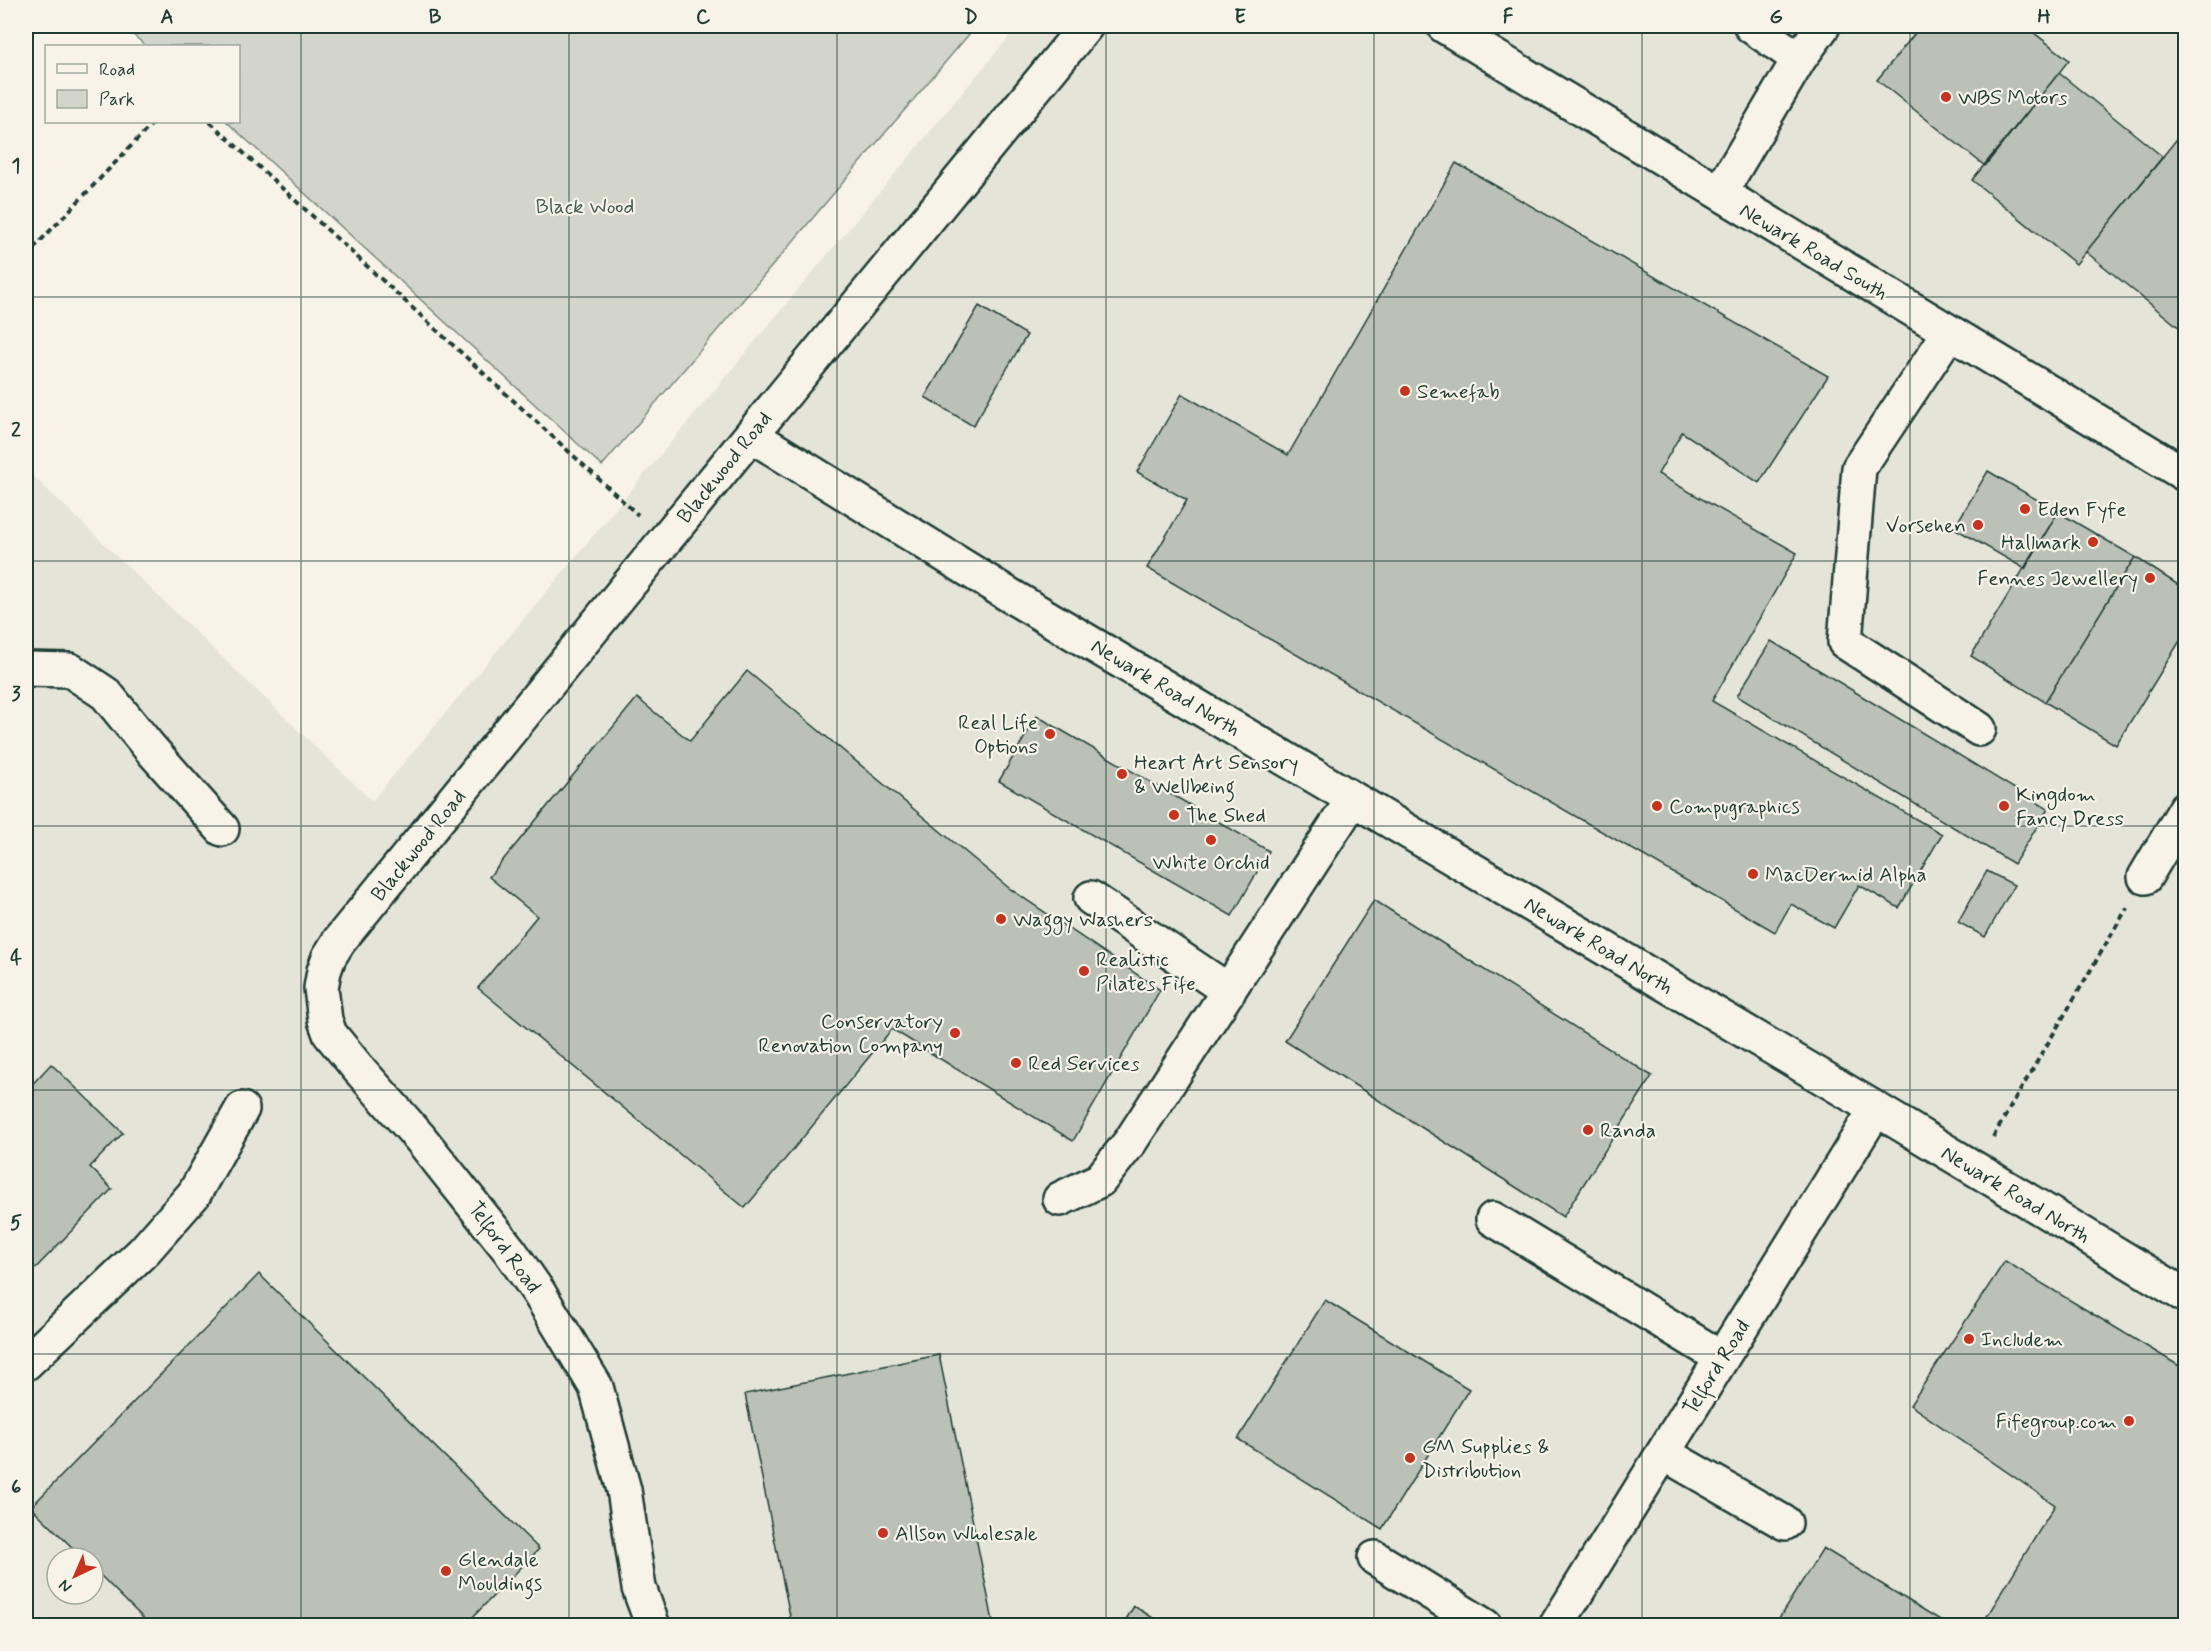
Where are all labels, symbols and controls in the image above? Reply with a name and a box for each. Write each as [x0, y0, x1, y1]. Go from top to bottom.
text: A [160, 4, 174, 31]
text: B [429, 4, 442, 31]
text: C [696, 4, 711, 31]
text: D [964, 4, 978, 31]
text: E [1234, 4, 1246, 31]
text: F [1503, 4, 1514, 31]
text: G [1769, 4, 1783, 31]
text: H [2037, 4, 2051, 31]
legend [45, 45, 240, 123]
text: Road [99, 58, 135, 82]
place label: WBS Motors [1958, 84, 2068, 112]
text: Park [99, 88, 135, 112]
marker: WBS Motors [1939, 90, 1953, 104]
text: 1 [12, 153, 20, 180]
park label: Black Wood [535, 193, 635, 221]
street label: Newark Road South [1734, 196, 1893, 307]
place label: Semefab [1417, 378, 1500, 406]
marker: Semefab [1398, 384, 1412, 398]
street label: Blackwood Road [671, 406, 779, 529]
text: 2 [11, 417, 21, 444]
place label: Eden Fyfe [2037, 496, 2127, 524]
marker: Eden Fyfe [2018, 502, 2032, 516]
place label: Vorsehen [1886, 512, 1966, 540]
marker: Vorsehen [1971, 518, 1985, 532]
place label: Hallmark [2001, 529, 2081, 557]
marker: Hallmark [2086, 535, 2100, 549]
place label: Fennes Jewellery [1977, 565, 2138, 593]
marker: Fennes Jewellery [2143, 571, 2157, 585]
street label: Newark Road North [1086, 632, 1245, 743]
text: 3 [11, 681, 21, 708]
place label: Real Life Options [958, 709, 1038, 761]
marker: Real Life Options [1043, 727, 1057, 741]
place label: Heart Art Sensory & Wellbeing [1134, 749, 1299, 803]
marker: Heart Art Sensory & Wellbeing [1115, 767, 1129, 781]
place label: Kingdom Fancy Dress [2016, 781, 2124, 833]
street label: Blackwood Road [365, 784, 473, 907]
place label: Compugraphics [1669, 793, 1800, 821]
marker: Compugraphics [1650, 799, 1664, 813]
marker: Kingdom Fancy Dress [1997, 799, 2011, 813]
place label: The Shed [1186, 802, 1266, 830]
marker: The Shed [1167, 808, 1181, 822]
marker: White Orchid [1204, 833, 1218, 847]
place label: White Orchid [1152, 849, 1270, 877]
place label: MacDermid Alpha [1765, 861, 1927, 889]
marker: MacDermid Alpha [1746, 867, 1760, 881]
street label: Newark Road North [1519, 890, 1678, 1001]
place label: Waggy Washers [1013, 906, 1153, 936]
marker: Waggy Washers [994, 912, 1008, 926]
text: 4 [10, 945, 22, 972]
place label: Realistic Pilates Fife [1096, 946, 1196, 998]
marker: Realistic Pilates Fife [1077, 964, 1091, 978]
place label: Conservatory Renovation Company [758, 1008, 943, 1060]
marker: Conservatory Renovation Company [948, 1026, 962, 1040]
place label: Red Services [1028, 1050, 1140, 1078]
marker: Red Services [1009, 1056, 1023, 1070]
place label: Randa [1600, 1117, 1656, 1145]
marker: Randa [1581, 1123, 1595, 1137]
street label: Newark Road North [1936, 1139, 2095, 1250]
street label: Telford Road [460, 1196, 547, 1300]
text: 5 [10, 1210, 22, 1237]
street label: Telford Road [1677, 1315, 1759, 1422]
place label: Includem [1981, 1326, 2063, 1354]
marker: Includem [1962, 1332, 1976, 1346]
place label: Fifegroup.com [1996, 1408, 2117, 1437]
marker: Fifegroup.com [2122, 1414, 2136, 1428]
place label: GM Supplies & Distribution [1422, 1433, 1550, 1485]
marker: GM Supplies & Distribution [1403, 1451, 1417, 1465]
text: 6 [11, 1474, 21, 1501]
place label: Allson Wholesale [895, 1520, 1038, 1548]
marker: Allson Wholesale [876, 1526, 890, 1540]
north arrow [45, 1546, 105, 1606]
place label: Glendale Mouldings [458, 1546, 542, 1600]
marker: Glendale Mouldings [439, 1564, 453, 1578]
text: N [54, 1574, 77, 1597]

